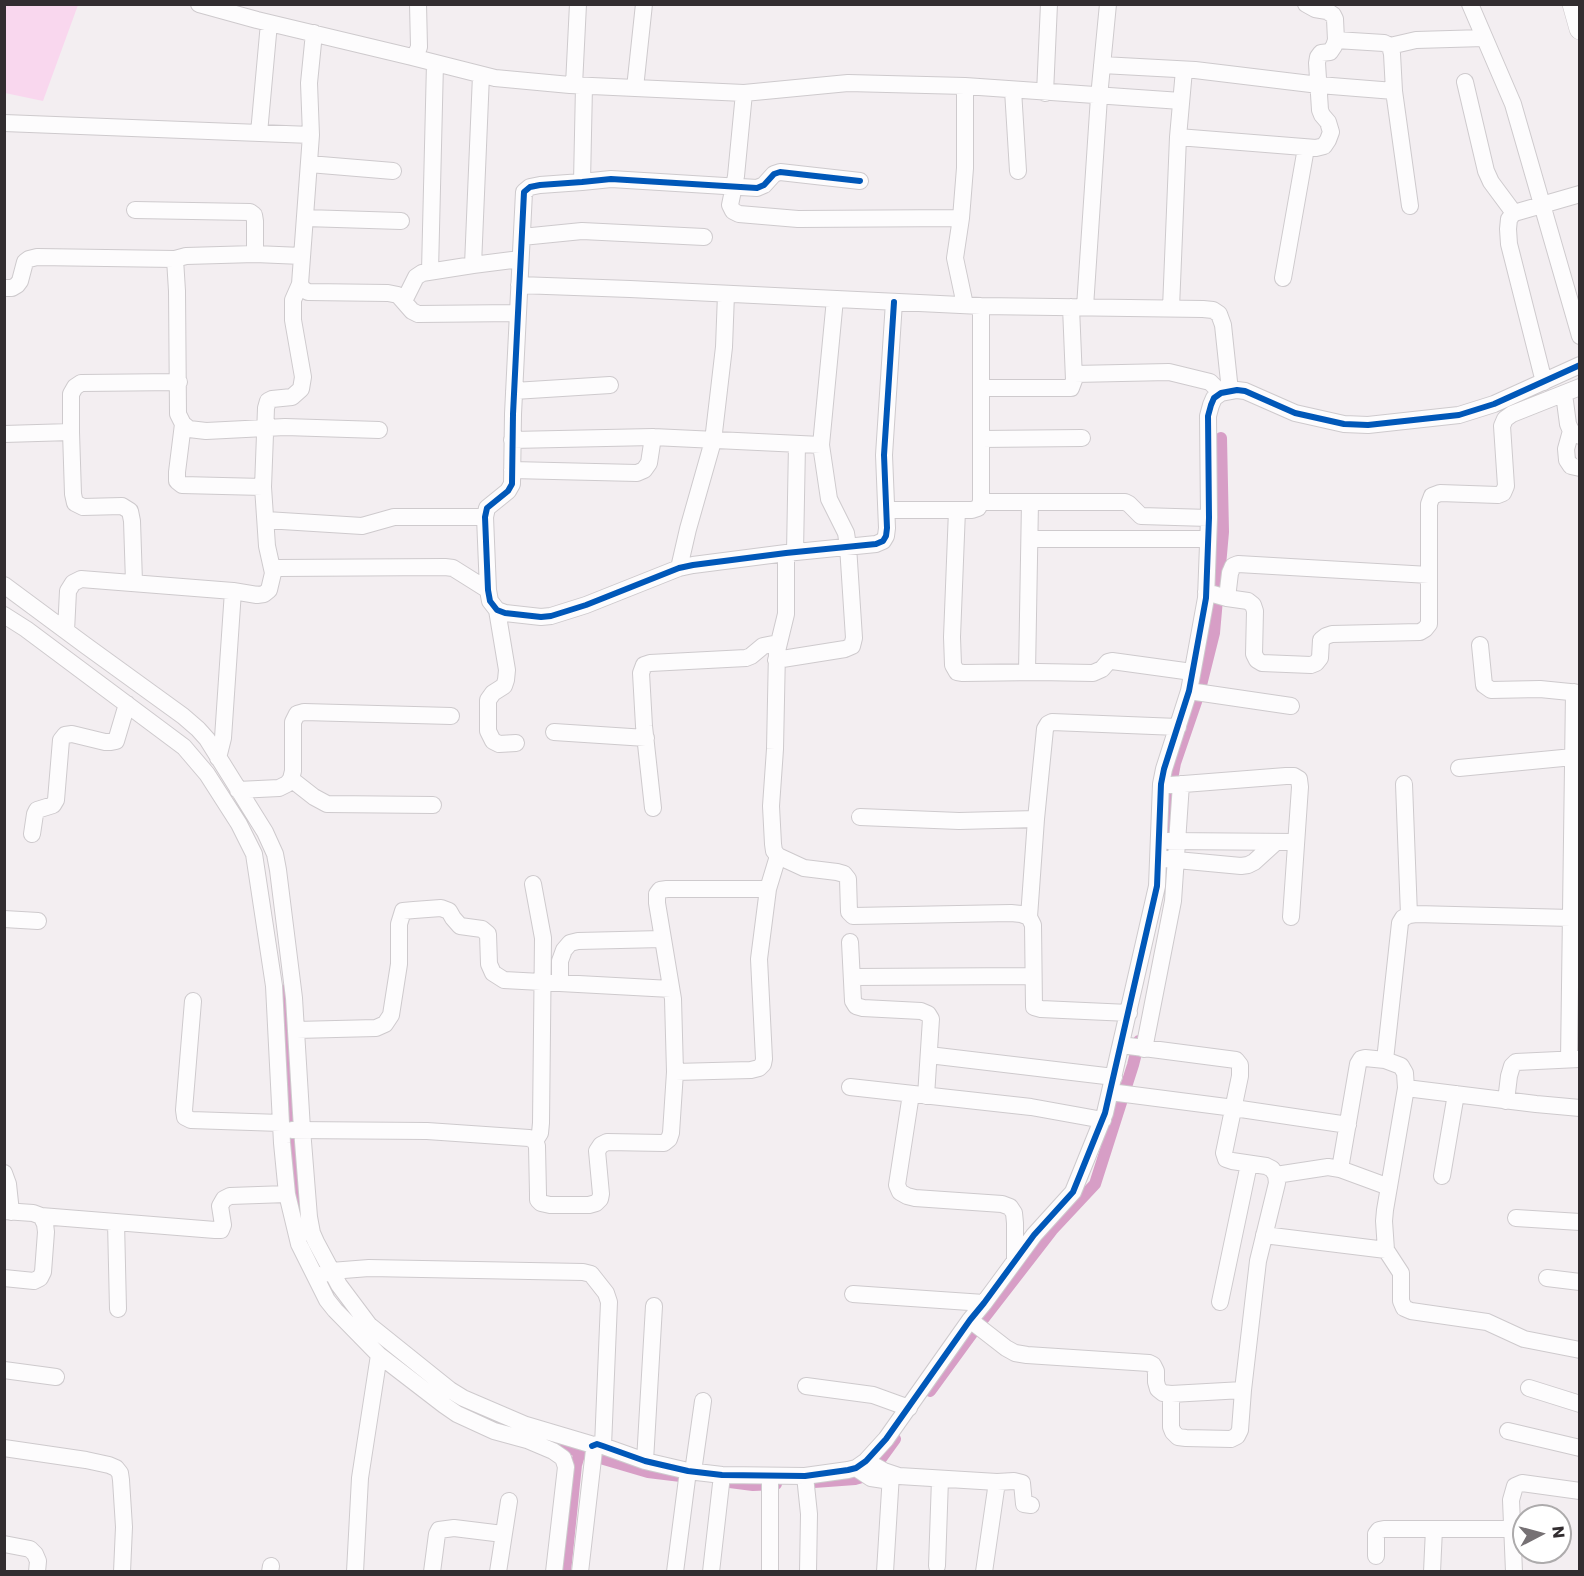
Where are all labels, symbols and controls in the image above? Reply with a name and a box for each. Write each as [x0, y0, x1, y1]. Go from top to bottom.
north arrow [1512, 1504, 1572, 1564]
text: N [1546, 1525, 1570, 1539]

